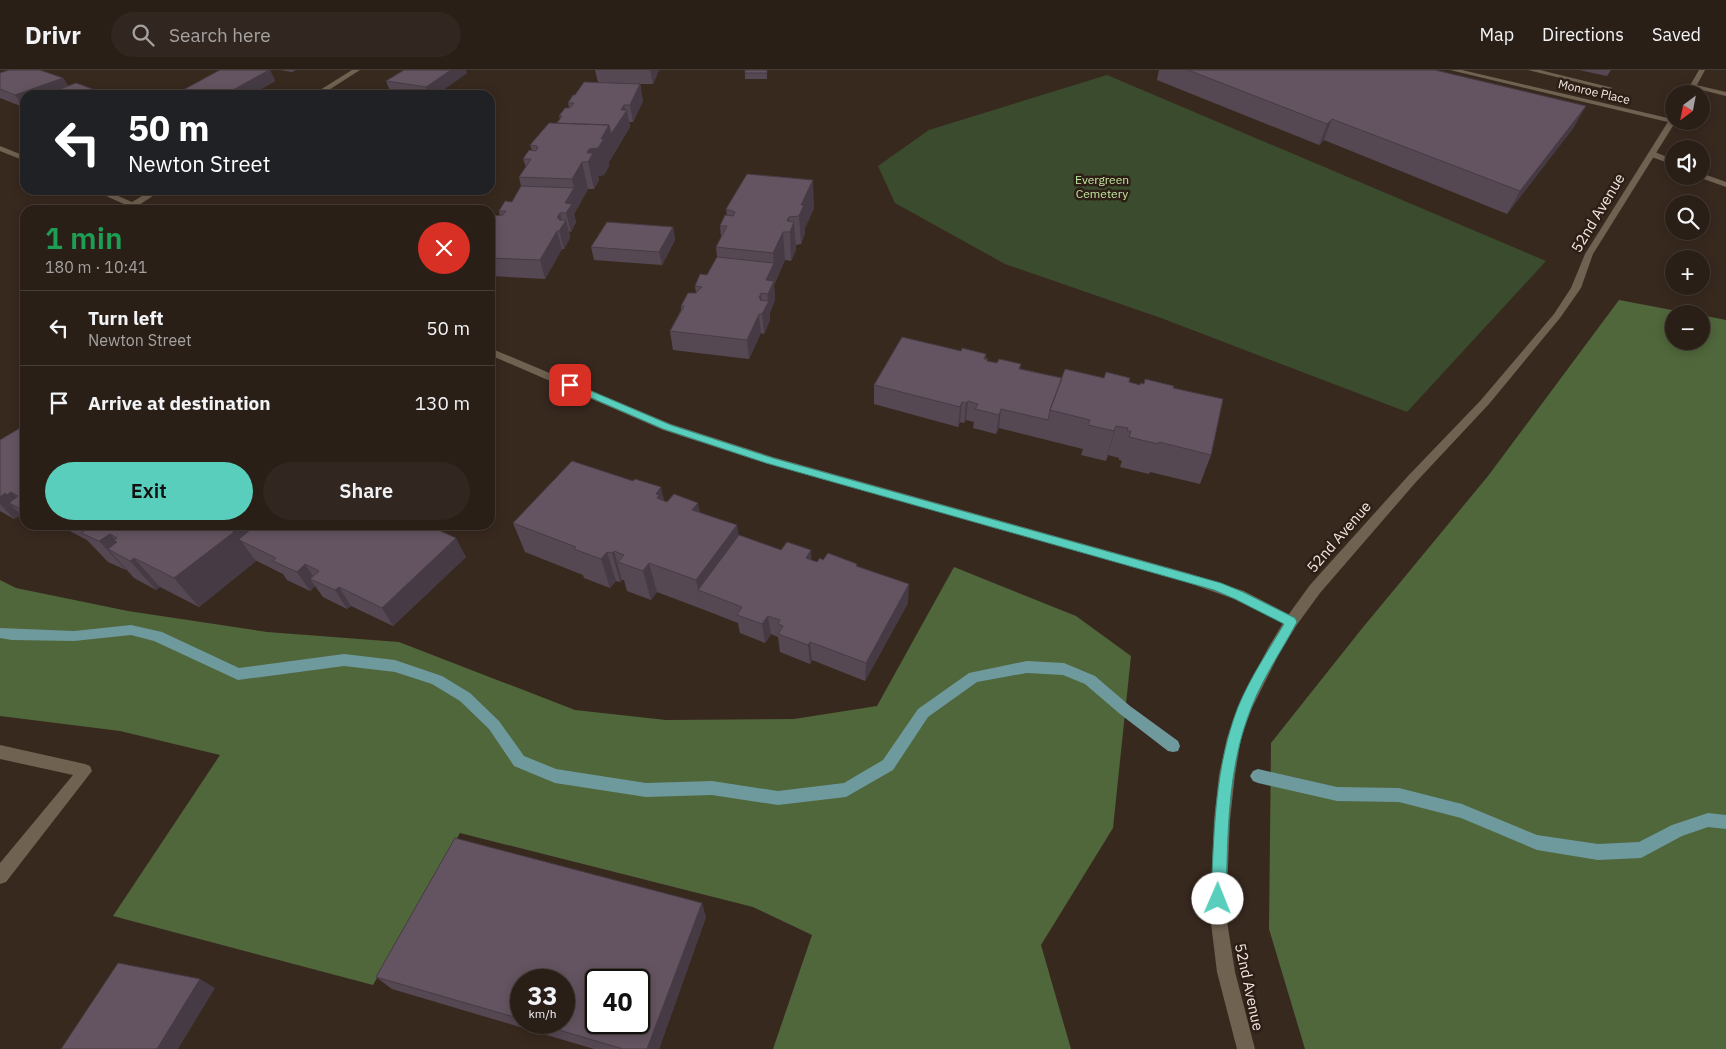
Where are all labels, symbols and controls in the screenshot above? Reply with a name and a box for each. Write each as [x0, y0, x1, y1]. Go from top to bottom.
search box [111, 12, 461, 57]
text: Drivr [25, 19, 81, 51]
icon: search [129, 21, 157, 49]
text: Search here [169, 23, 271, 47]
text: Map [1479, 23, 1514, 46]
text: Directions [1542, 23, 1624, 46]
text: Saved [1652, 23, 1701, 46]
street label: Monroe Place [1557, 76, 1632, 107]
north arrow [1665, 85, 1710, 130]
map controls [1665, 85, 1710, 350]
text: 50 m [128, 105, 210, 151]
icon: left [45, 110, 110, 175]
button: sound [1665, 140, 1710, 185]
text: Newton Street [128, 149, 270, 178]
street label: 52nd Avenue [1567, 170, 1629, 256]
park label: Evergreen Cemetery [1075, 172, 1129, 201]
button: search [1665, 195, 1710, 240]
text: 1 min [45, 218, 123, 257]
button: close [418, 222, 470, 274]
button: + [1665, 250, 1710, 295]
text: 180 m · 10:41 [45, 257, 147, 277]
button: − [1665, 305, 1710, 350]
text: Turn left [88, 306, 164, 330]
icon: left [45, 314, 73, 342]
text: 50 m [426, 316, 470, 340]
text: Newton Street [88, 330, 192, 350]
pin [549, 364, 591, 406]
icon: arrive [556, 371, 584, 399]
icon: arrive [45, 389, 73, 417]
text: Arrive at destination [88, 391, 271, 415]
text: 130 m [415, 391, 470, 415]
button: Exit [45, 462, 253, 520]
button: Share [263, 462, 470, 520]
street label: 52nd Avenue [1302, 497, 1375, 576]
position arrow [1191, 872, 1243, 924]
street label: 52nd Avenue [1231, 941, 1268, 1032]
speed limit sign: 40 [585, 969, 650, 1034]
text: 33 [527, 979, 558, 1012]
text: km/h [528, 1006, 557, 1021]

